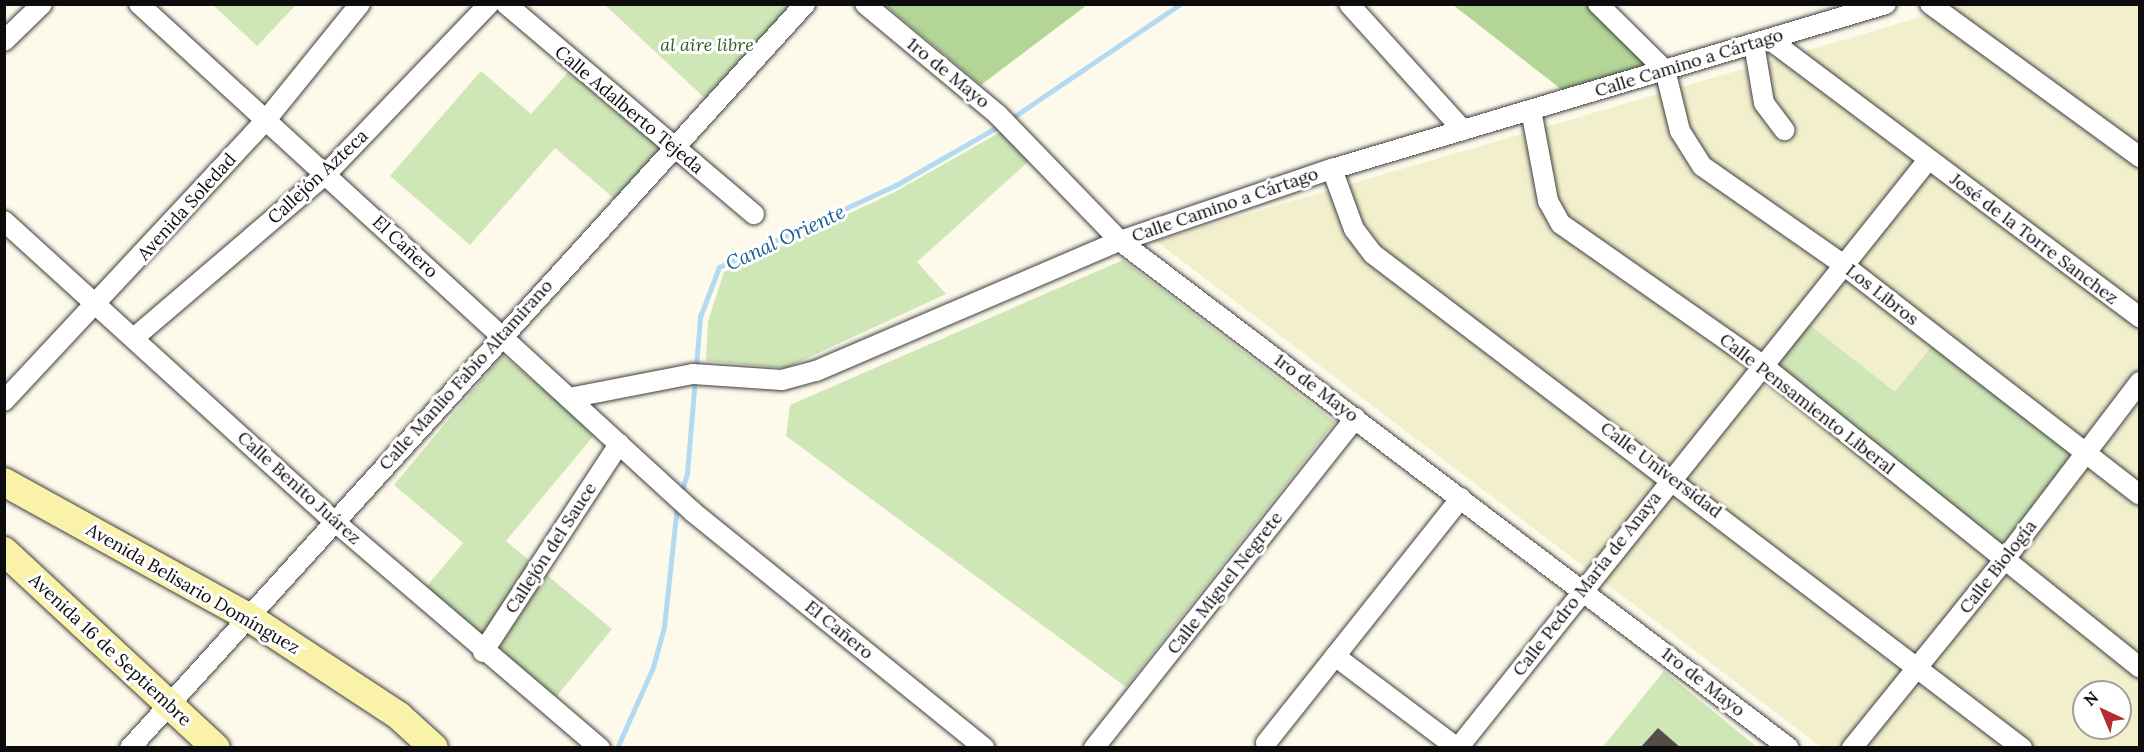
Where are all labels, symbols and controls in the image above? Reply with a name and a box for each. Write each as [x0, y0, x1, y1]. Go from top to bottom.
street label: Calle Camino a Cártago [1592, 24, 1786, 102]
street label: 1ro de Mayo [902, 33, 994, 113]
park label: al aire libre [660, 34, 754, 56]
street label: Calle Adalberto Tejeda [550, 41, 708, 179]
street label: Callejón Azteca [264, 125, 372, 229]
street label: Avenida Soledad [133, 149, 241, 265]
street label: Calle Camino a Cártago [1129, 163, 1321, 247]
street label: José de la Torre Sanchez [1946, 169, 2122, 309]
water label: Canal Oriente [722, 199, 848, 275]
street label: El Cañero [368, 211, 442, 283]
street label: Los Libros [1841, 260, 1923, 330]
street label: Calle Manlio Fabio Altamirano [375, 275, 557, 475]
street label: Calle Pensamiento Liberal [1715, 329, 1899, 479]
street label: 1ro de Mayo [1269, 349, 1363, 427]
street label: Calle Universidad [1596, 417, 1726, 523]
street label: Calle Benito Juárez [233, 427, 365, 549]
street label: Callejón del Sauce [501, 478, 601, 618]
street label: Calle Pedro María de Anaya [1508, 487, 1666, 681]
street label: Calle Miguel Negrete [1163, 507, 1287, 659]
street label: Calle Biología [1955, 516, 2041, 618]
street label: Avenida Belisario Domínguez [82, 519, 304, 659]
street label: Avenida 16 de Septiembre [24, 569, 196, 731]
street label: El Cañero [801, 596, 877, 664]
street label: 1ro de Mayo [1657, 643, 1749, 721]
north arrow [2072, 680, 2132, 740]
text: N [2079, 687, 2102, 710]

